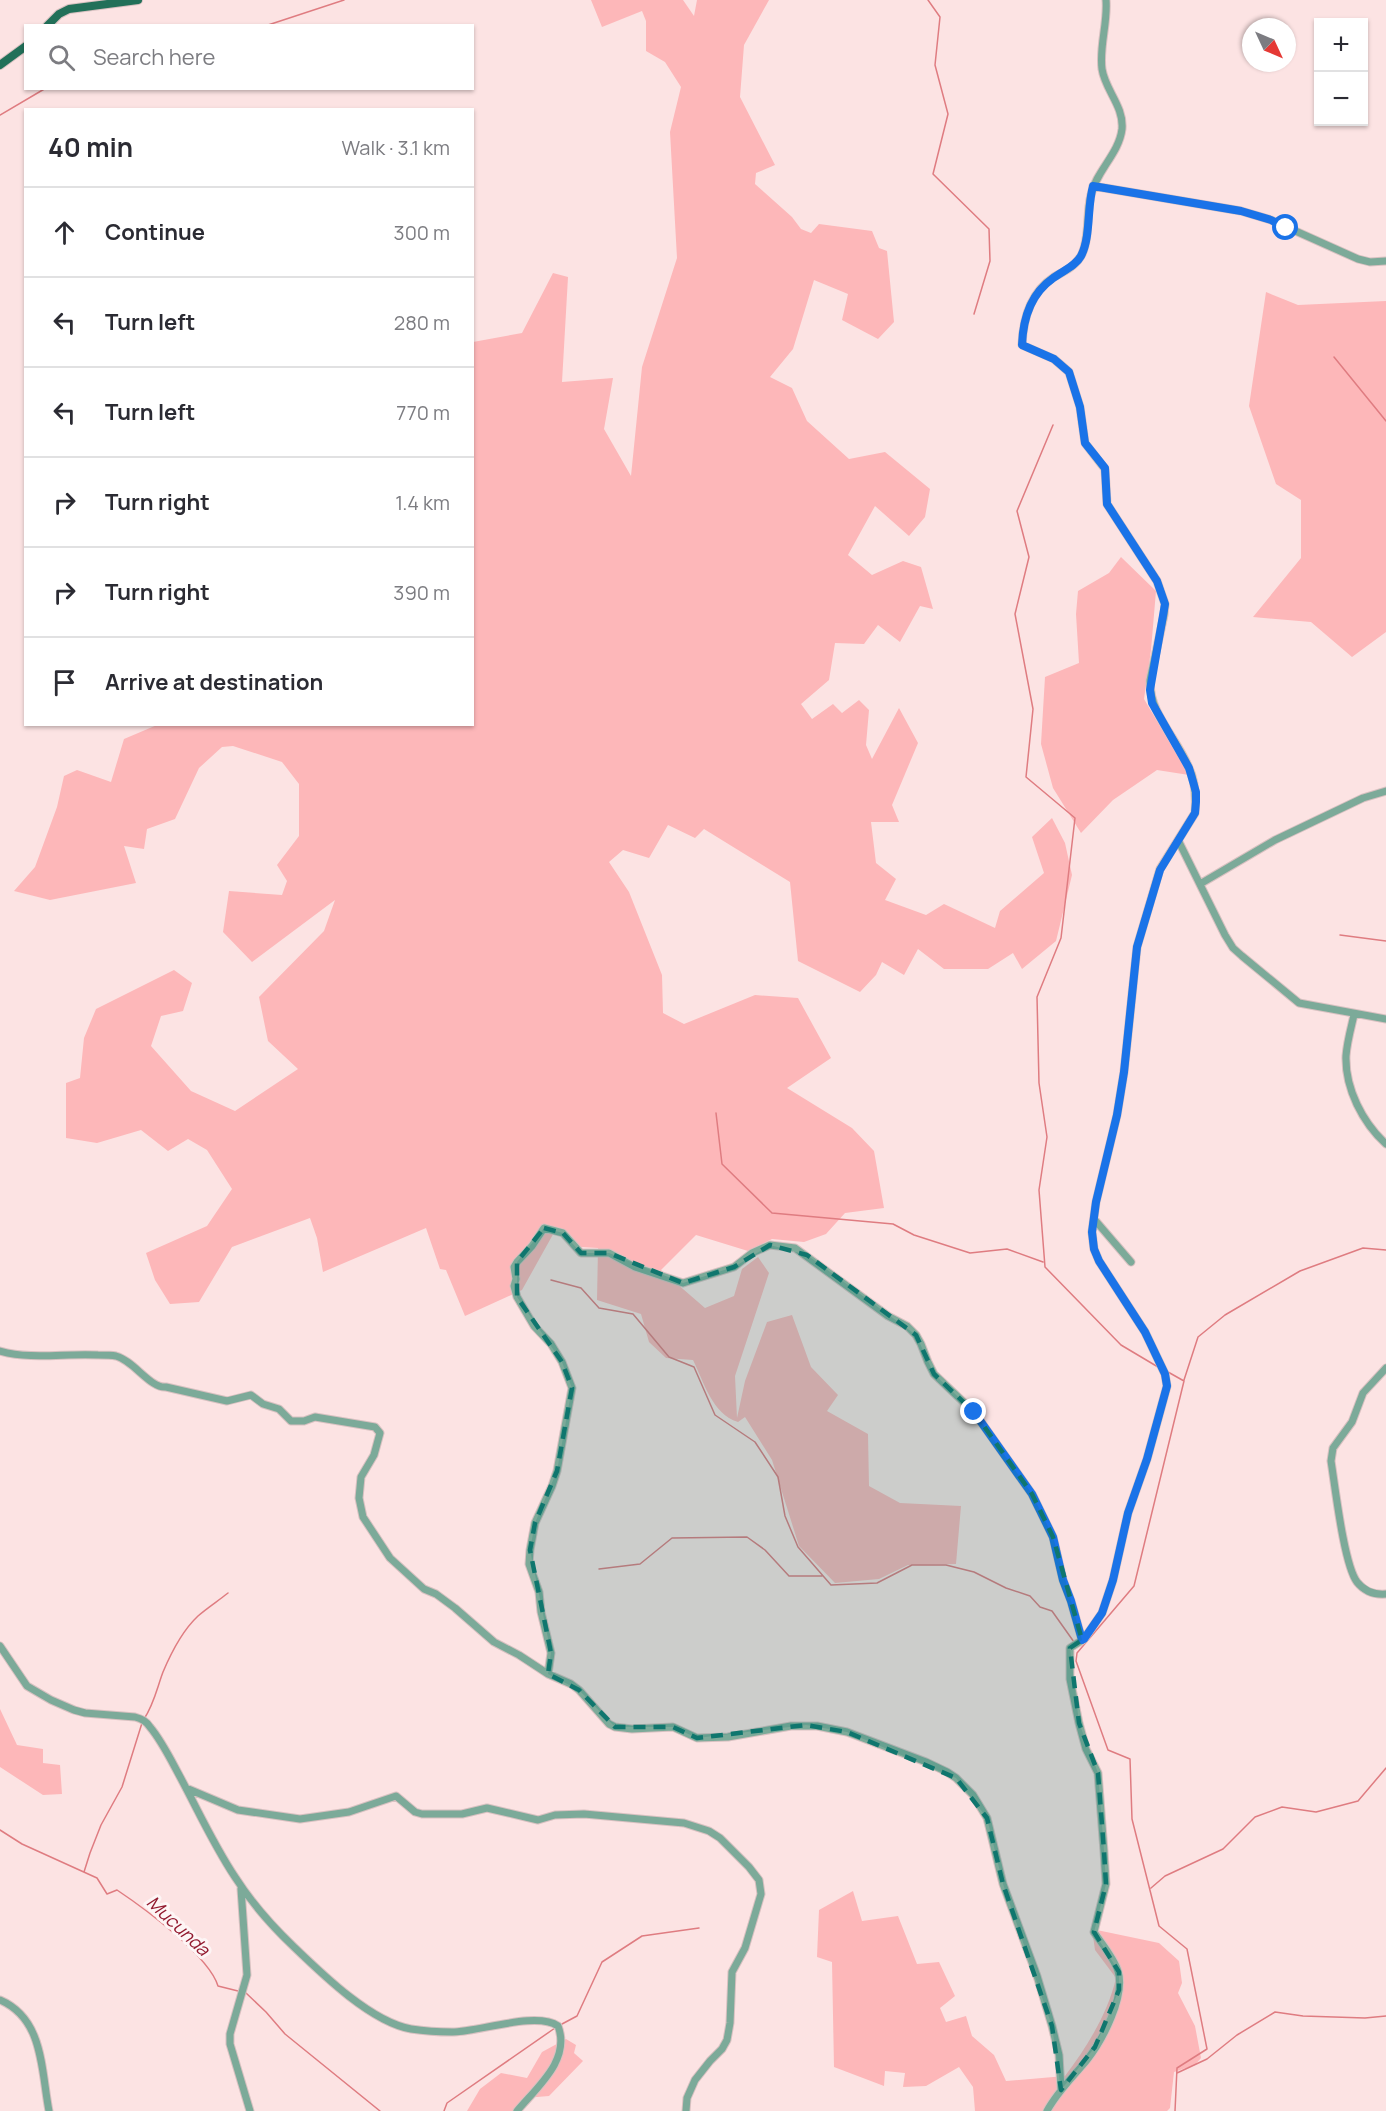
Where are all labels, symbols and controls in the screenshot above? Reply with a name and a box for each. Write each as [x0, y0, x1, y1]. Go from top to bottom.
north arrow [1242, 18, 1296, 72]
map controls [1314, 18, 1368, 126]
button: + [1314, 18, 1368, 72]
search box [24, 24, 474, 90]
icon: search [45, 41, 78, 74]
text: Search here [93, 42, 215, 72]
button: − [1314, 72, 1368, 126]
text: 40 min [48, 129, 133, 165]
text: Walk · 3.1 km [342, 134, 450, 161]
route start [1272, 214, 1298, 240]
icon: ahead [48, 216, 81, 249]
text: Continue [105, 217, 205, 247]
text: 300 m [394, 219, 450, 246]
icon: left [48, 306, 81, 339]
text: Turn left [105, 307, 195, 337]
text: 280 m [394, 309, 450, 336]
icon: left [48, 396, 81, 429]
text: Turn left [105, 397, 195, 427]
text: 770 m [396, 399, 450, 426]
icon: right [48, 486, 81, 519]
text: Turn right [105, 487, 210, 517]
text: 1.4 km [395, 489, 450, 516]
icon: right [48, 576, 81, 609]
text: Turn right [105, 577, 210, 607]
text: 390 m [393, 579, 450, 606]
icon: arrive [48, 666, 81, 699]
text: Arrive at destination [105, 667, 323, 697]
route end [960, 1398, 986, 1424]
water label: Mucunda [142, 1890, 216, 1961]

